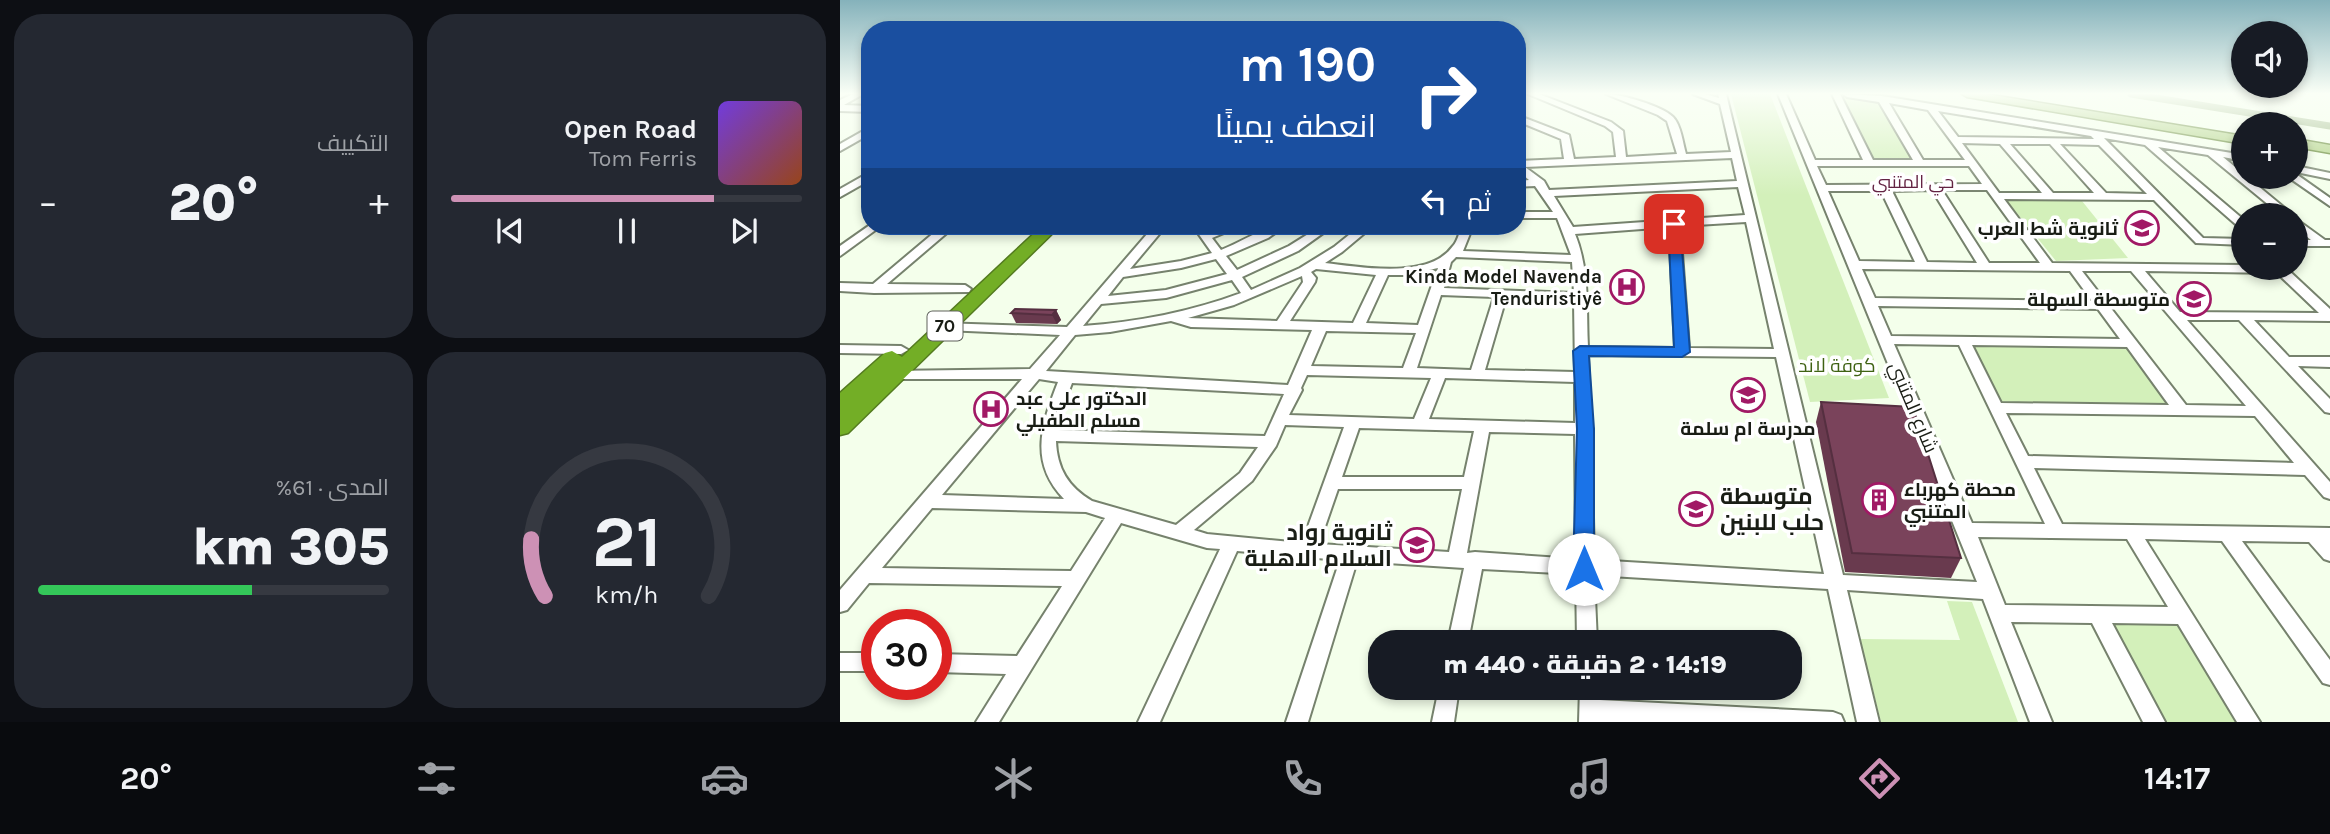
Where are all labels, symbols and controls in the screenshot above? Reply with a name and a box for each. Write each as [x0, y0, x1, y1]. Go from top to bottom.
map controls [2231, 21, 2308, 280]
button: sound [2231, 21, 2308, 98]
text: 190 m [1239, 36, 1376, 93]
icon: right [1400, 49, 1491, 140]
text: انعطف يمينًا [1215, 108, 1376, 145]
button: + [2231, 112, 2308, 189]
text: Open Road [564, 114, 697, 145]
text: التكييف [317, 130, 389, 157]
text: Tom Ferris [589, 145, 697, 172]
district label: حي المتنبي [1872, 171, 1954, 196]
text: 20° [168, 172, 259, 233]
text: − [38, 180, 58, 225]
text: + [369, 180, 389, 225]
icon: left [1415, 182, 1453, 220]
text: ثم [1467, 187, 1491, 218]
pin [1644, 194, 1704, 254]
button: − [2231, 203, 2308, 280]
icon: arrive [1655, 205, 1693, 243]
school or university icon: ثانوية شط العرب [2123, 209, 2161, 247]
icon: previous [491, 212, 529, 250]
icon: pause [608, 212, 646, 250]
icon: next [725, 212, 763, 250]
place label: ثانوية شط العرب [1978, 218, 2119, 240]
place label: Kinda Model Navenda Tenduristiyê [1405, 266, 1602, 310]
hospital icon: Kinda Model Navenda Tenduristiyê [1608, 268, 1646, 306]
school or university icon: متوسطة السهلة [2175, 280, 2213, 318]
place label: متوسطة السهلة [2027, 289, 2170, 311]
road number: 70 [928, 312, 962, 340]
park label: كوفة لاند [1798, 355, 1876, 377]
street label: شارع المتنبي [1881, 359, 1942, 457]
school or university icon: مدرسة ام سلمة [1729, 376, 1767, 414]
place label: الدكتور علي عبد مسلم الطفيلي [1016, 388, 1147, 436]
hospital icon: الدكتور علي عبد مسلم الطفيلي [972, 390, 1010, 428]
place label: مدرسة ام سلمة [1680, 418, 1816, 442]
text: المدى · 61% [276, 474, 389, 501]
place label: محطة كهرباء المتنبي [1904, 479, 2016, 527]
building icon: محطة كهرباء المتنبي [1860, 481, 1898, 519]
place label: متوسطة حلب للبنين [1720, 483, 1824, 536]
school or university icon: متوسطة حلب للبنين [1677, 490, 1715, 528]
text: 21 [592, 499, 662, 584]
text: 305 km [192, 516, 389, 577]
place label: ثانوية رواد السلام الاهلية [1245, 519, 1392, 574]
school or university icon: ثانوية رواد السلام الاهلية [1398, 526, 1436, 564]
position arrow [1547, 532, 1621, 606]
text: km/h [595, 580, 658, 609]
speed limit sign: 30 [861, 609, 952, 700]
text: 14:19 · 2 دقيقة · 440 m [1443, 649, 1727, 680]
icon: filters [412, 754, 461, 803]
icon: car [700, 754, 749, 803]
icon: climate [989, 754, 1038, 803]
icon: phone [1278, 754, 1327, 803]
icon: music [1566, 754, 1615, 803]
icon: directions [1855, 754, 1904, 803]
text: 20° [120, 760, 172, 797]
text: 14:17 [2144, 760, 2210, 797]

